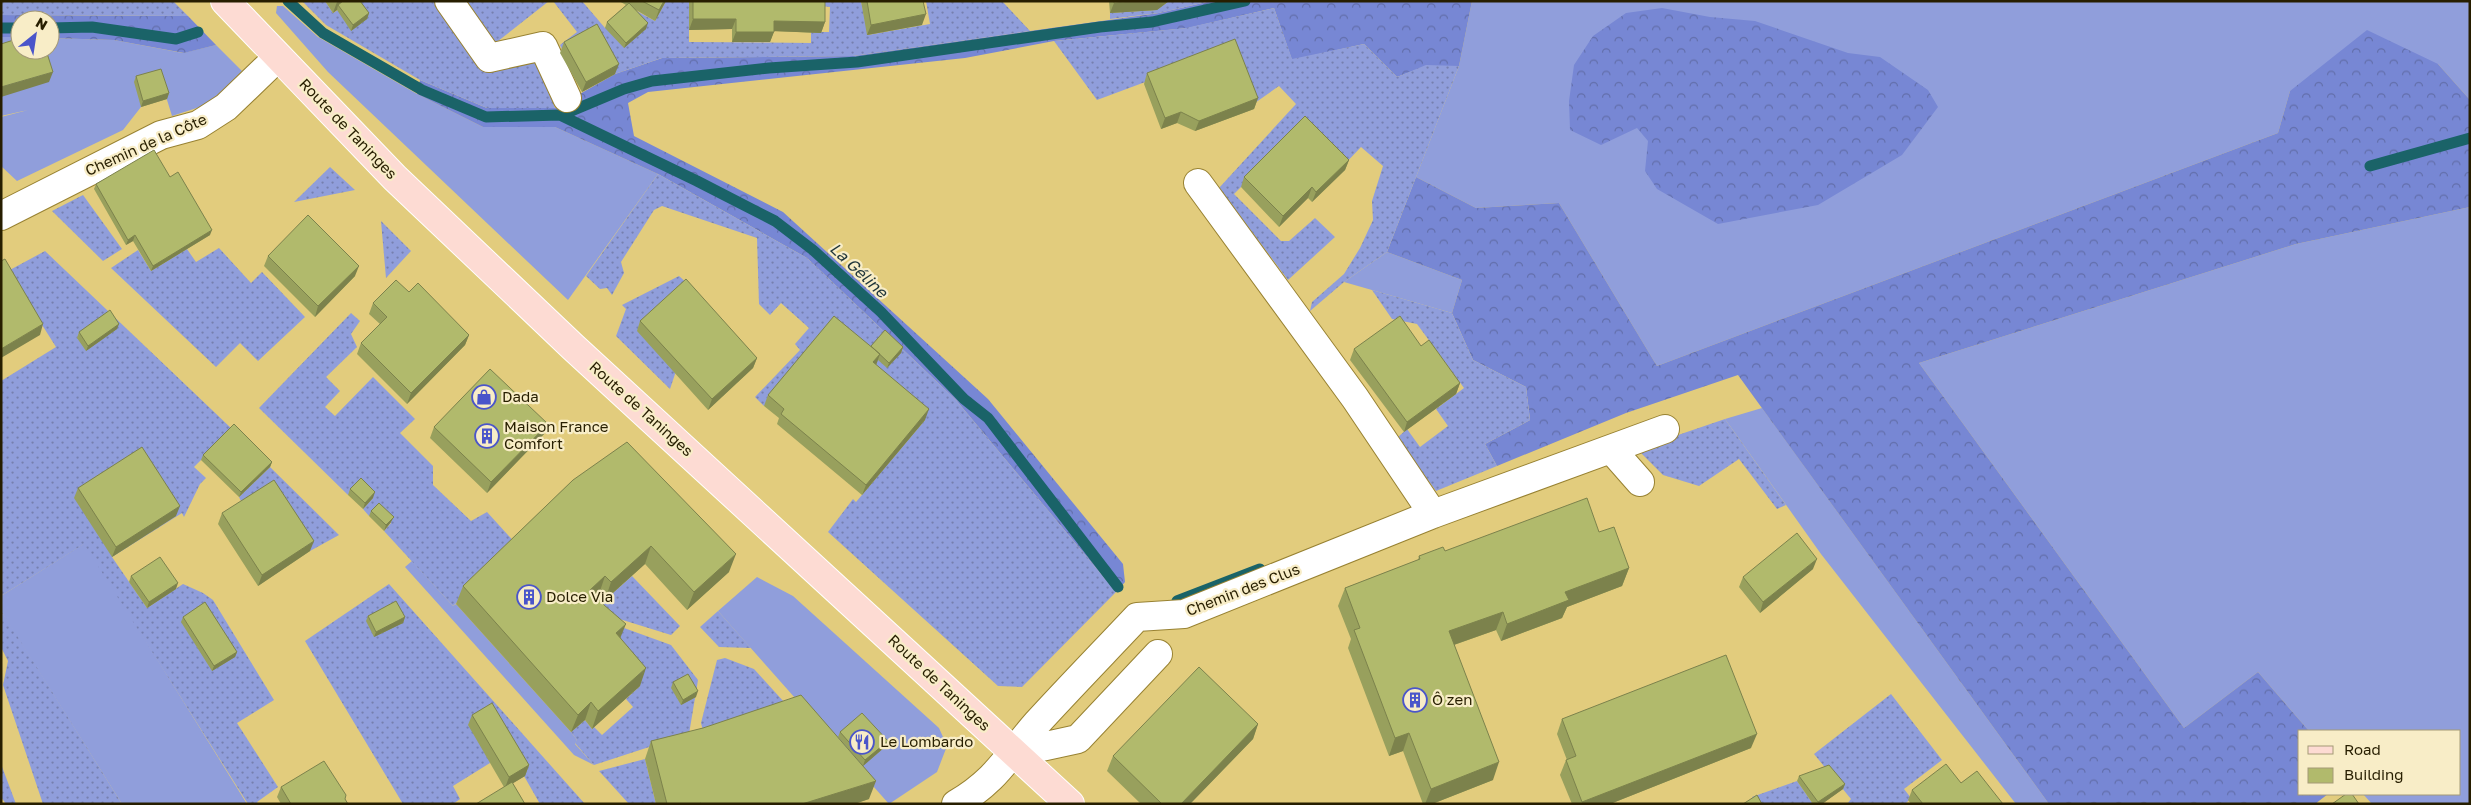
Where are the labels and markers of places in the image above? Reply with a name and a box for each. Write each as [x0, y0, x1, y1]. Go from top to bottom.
shop icon: Dada [471, 384, 497, 410]
place label: Dada [502, 387, 539, 405]
place label: Maison France Comfort [504, 417, 609, 452]
building icon: Maison France Comfort [474, 423, 500, 449]
building icon: Dolce Via [516, 584, 542, 610]
place label: Dolce Via [546, 587, 613, 605]
building icon: Ô zen [1402, 687, 1428, 713]
place label: Ô zen [1432, 690, 1472, 708]
restaurant icon: Le Lombardo [849, 729, 875, 755]
place label: Le Lombardo [880, 732, 973, 750]

